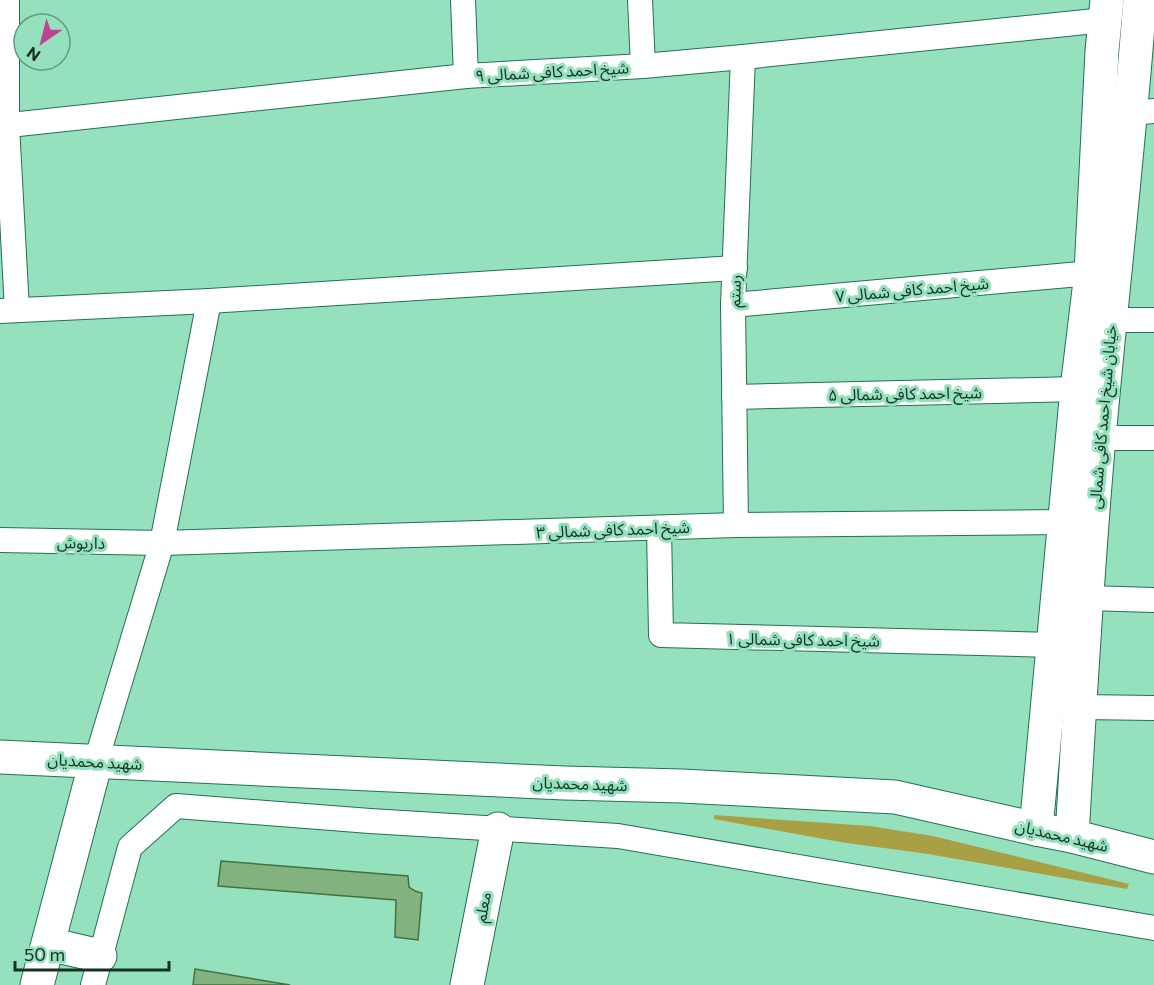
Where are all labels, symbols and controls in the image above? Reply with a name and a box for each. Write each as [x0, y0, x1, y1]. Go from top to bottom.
north arrow [12, 12, 72, 72]
text: N [23, 43, 43, 66]
street label: شیخ احمد کافی شمالی ۹ [475, 57, 630, 89]
street label: شیخ احمد کافی شمالی ۷ [835, 273, 990, 309]
street label: رستم [724, 274, 748, 308]
street label: خیابان شیخ احمد کافی شمالی [1084, 324, 1123, 510]
street label: شیخ احمد کافی شمالی ۵ [828, 382, 982, 408]
street label: شیخ احمد کافی شمالی ۳ [536, 517, 690, 545]
street label: داریوش [57, 532, 105, 553]
street label: شیخ احمد کافی شمالی ۱ [726, 628, 880, 654]
street label: شهید محمدیان [47, 749, 143, 774]
street label: شهید محمدیان [532, 772, 628, 795]
street label: شهید محمدیان [1013, 815, 1110, 856]
street label: معلم [470, 890, 498, 925]
scale bar [15, 934, 170, 972]
text: 50 m [24, 943, 65, 965]

